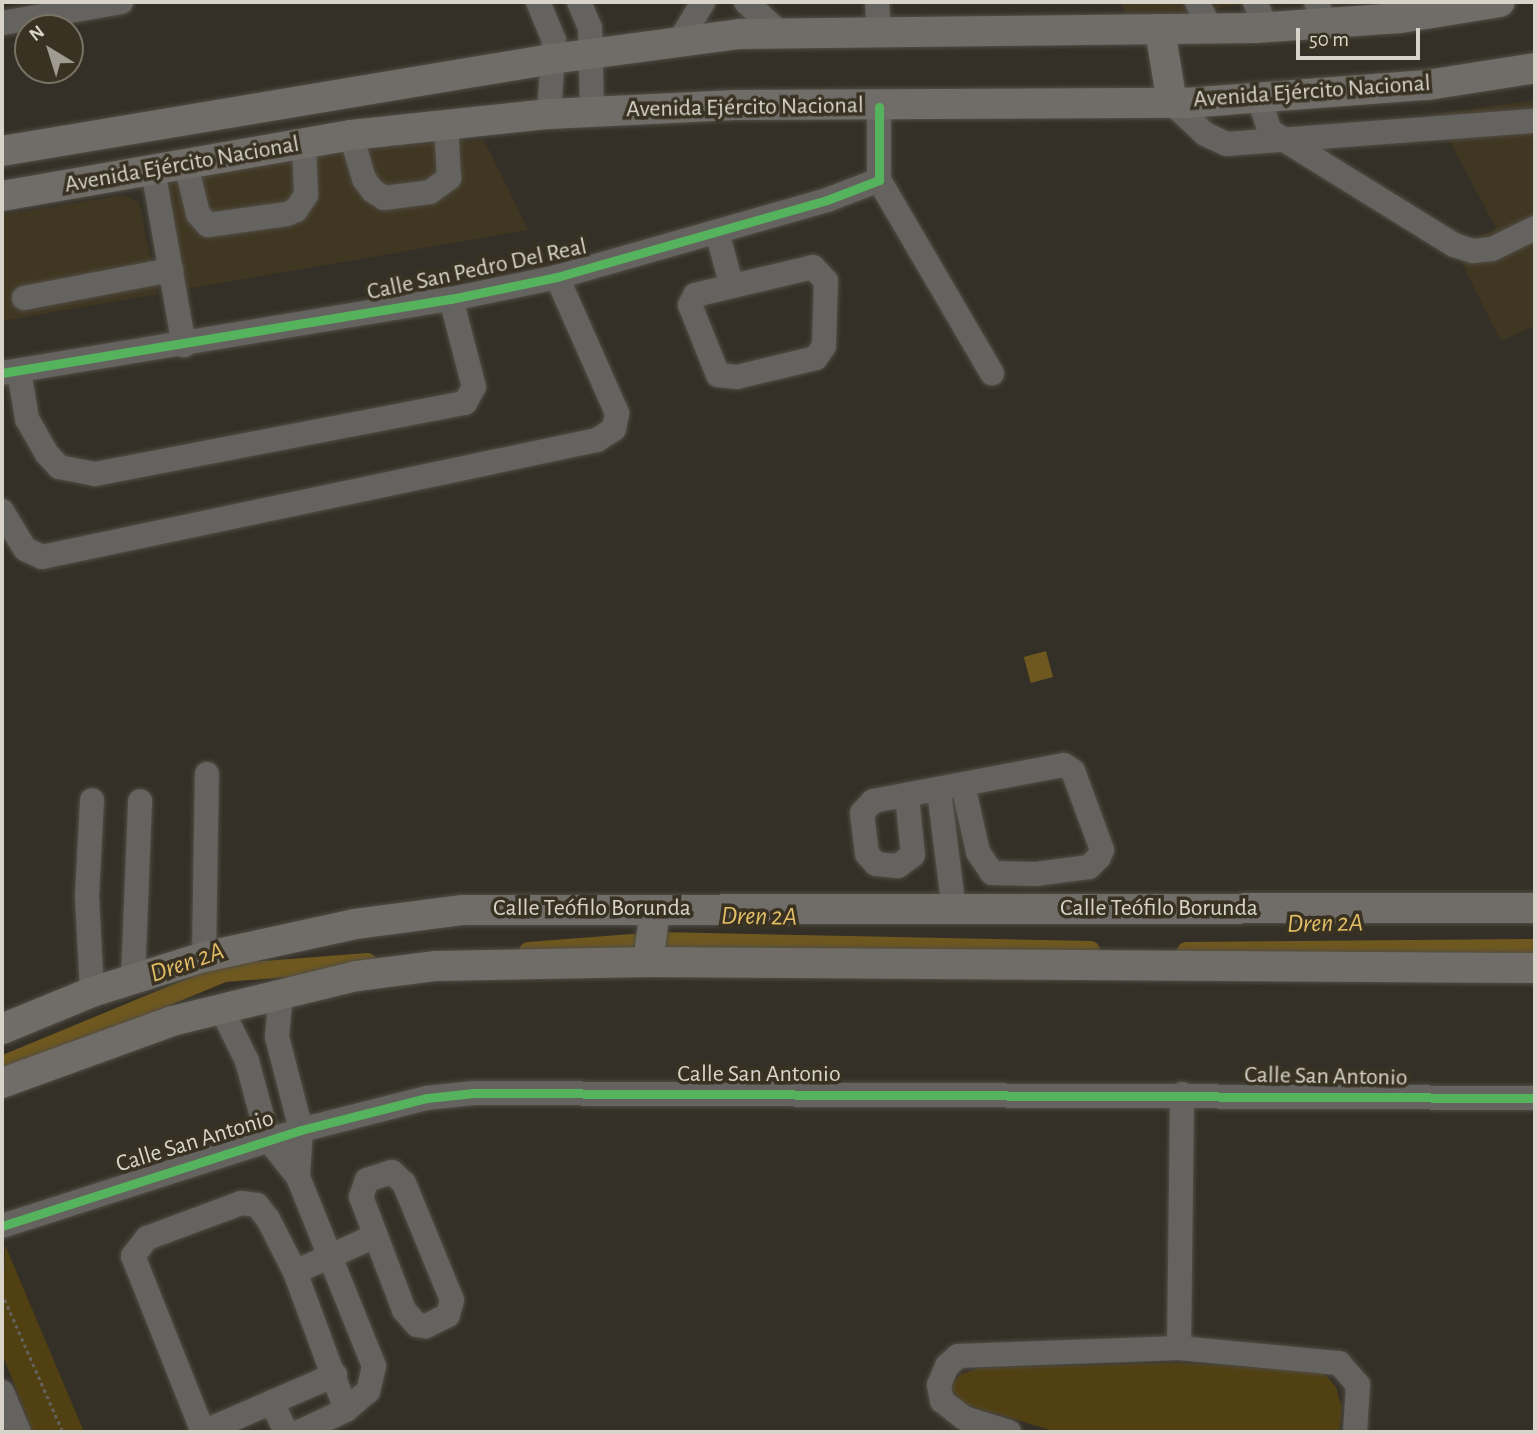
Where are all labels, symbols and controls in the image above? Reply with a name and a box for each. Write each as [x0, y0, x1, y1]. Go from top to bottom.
north arrow [14, 14, 84, 84]
scale bar [1299, 14, 1423, 58]
text: N [26, 22, 48, 45]
text: 50 m [1309, 29, 1349, 50]
street label: Avenida Ejército Nacional [1192, 69, 1432, 115]
street label: Avenida Ejército Nacional [626, 92, 864, 124]
street label: Avenida Ejército Nacional [62, 130, 302, 200]
street label: Calle San Pedro Del Real [364, 233, 590, 307]
street label: Calle Teófilo Borunda [493, 895, 691, 923]
street label: Calle Teófilo Borunda [1060, 895, 1258, 923]
water label: Dren 2A [721, 901, 797, 933]
water label: Dren 2A [1287, 908, 1363, 940]
water label: Dren 2A [146, 936, 228, 990]
street label: Calle San Antonio [677, 1061, 841, 1089]
street label: Calle San Antonio [1244, 1061, 1408, 1093]
street label: Calle San Antonio [113, 1104, 277, 1180]

